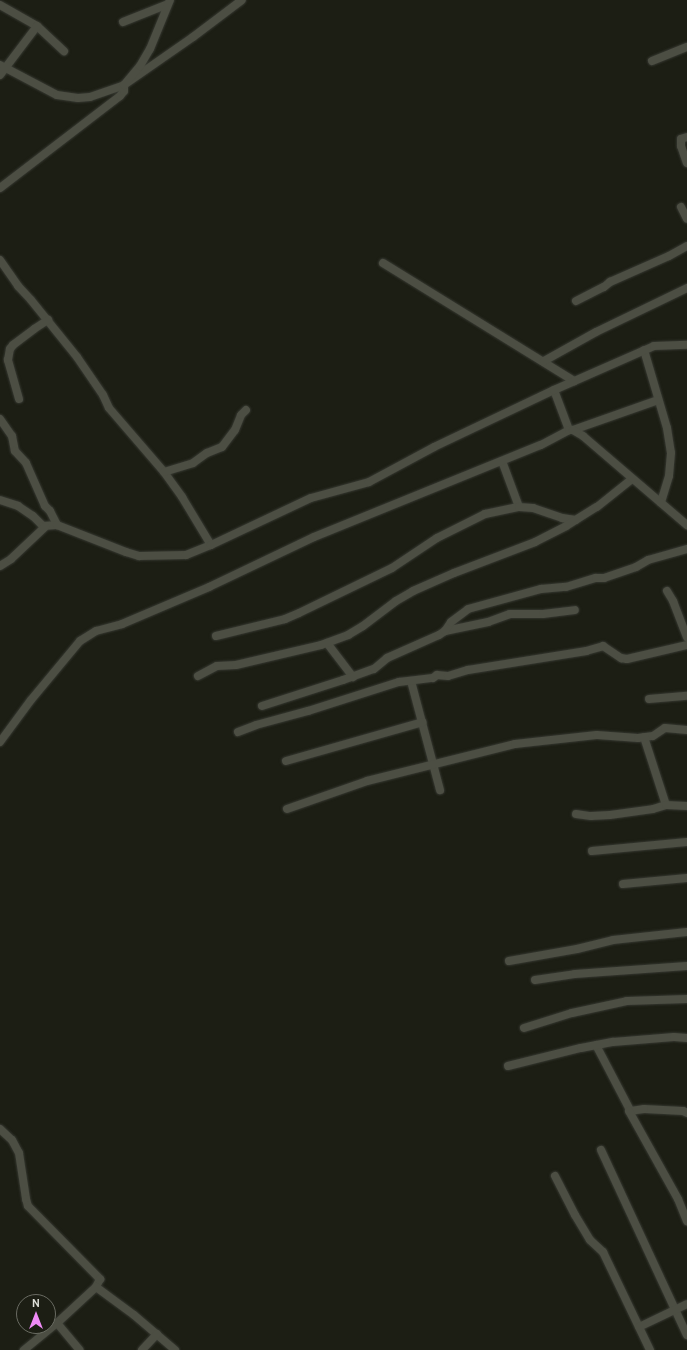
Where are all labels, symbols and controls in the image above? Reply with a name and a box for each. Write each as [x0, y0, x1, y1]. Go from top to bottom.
north arrow [16, 1294, 56, 1334]
text: N [32, 1296, 40, 1310]

